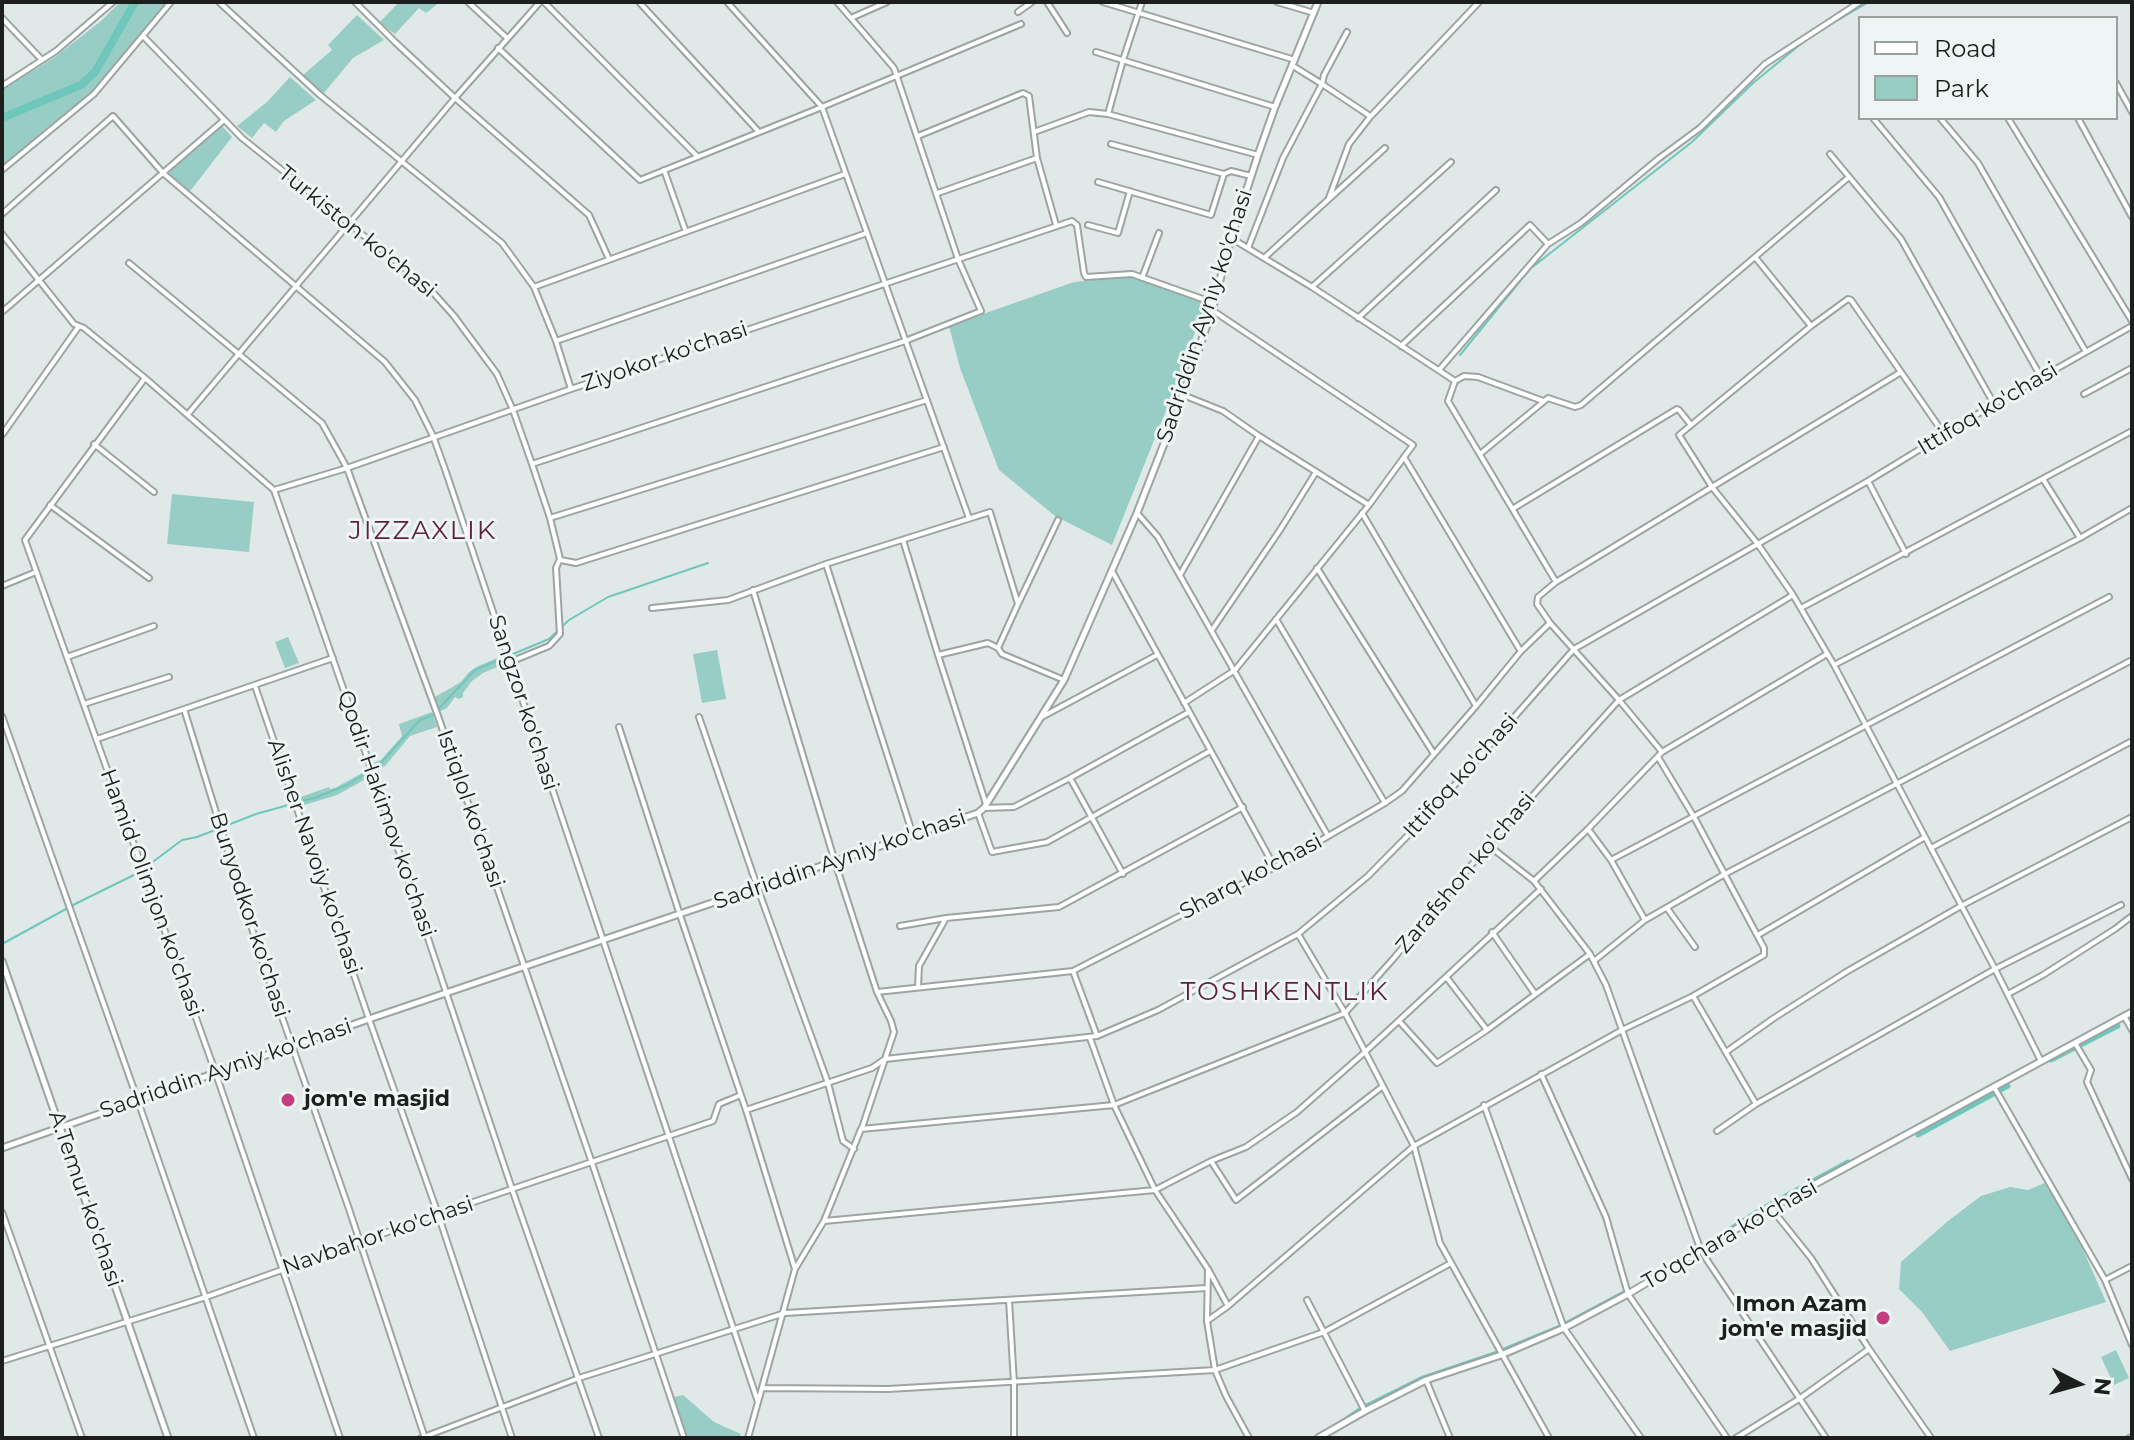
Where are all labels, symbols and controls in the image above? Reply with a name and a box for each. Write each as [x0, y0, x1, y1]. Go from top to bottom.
legend [1858, 16, 2118, 120]
text: Road [1934, 34, 1997, 63]
text: Park [1934, 74, 1989, 103]
street label: Turkiston ko'chasi [273, 160, 441, 304]
street label: Sadriddin Ayniy ko'chasi [1152, 186, 1258, 446]
street label: Ziyokor ko'chasi [579, 316, 751, 398]
street label: Ittifoq ko'chasi [1913, 357, 2063, 461]
district label: JIZZAXLIK [349, 515, 497, 547]
street label: Sangzor ko'chasi [482, 612, 564, 794]
street label: Qodir Hakimov ko'chasi [331, 687, 441, 941]
street label: Ittifoq ko'chasi [1398, 708, 1524, 844]
street label: Istiqlol ko'chasi [431, 726, 509, 892]
street label: Alisher Navoiy ko'chasi [261, 736, 367, 978]
street label: Hamid Olimjon ko'chasi [94, 765, 208, 1021]
street label: Zarafshon ko'chasi [1391, 787, 1541, 959]
street label: Sadriddin Ayniy ko'chasi [710, 804, 970, 916]
street label: Bunyodkor ko'chasi [203, 809, 295, 1021]
street label: Sharq ko'chasi [1175, 828, 1327, 926]
district label: TOSHKENTLIK [1180, 976, 1390, 1008]
street label: Sadriddin Ayniy ko'chasi [96, 1013, 356, 1125]
place label: jom'e masjid [304, 1087, 450, 1113]
marker: jom'e masjid [279, 1091, 297, 1109]
street label: A.Temur ko'chasi [42, 1107, 128, 1291]
street label: To'qchara ko'chasi [1638, 1174, 1822, 1296]
street label: Navbahor ko'chasi [279, 1191, 477, 1281]
place label: Imon Azam jom'e masjid [1721, 1292, 1867, 1344]
marker: Imon Azam jom'e masjid [1874, 1309, 1892, 1327]
north arrow [2038, 1344, 2118, 1424]
text: N [2088, 1376, 2117, 1397]

